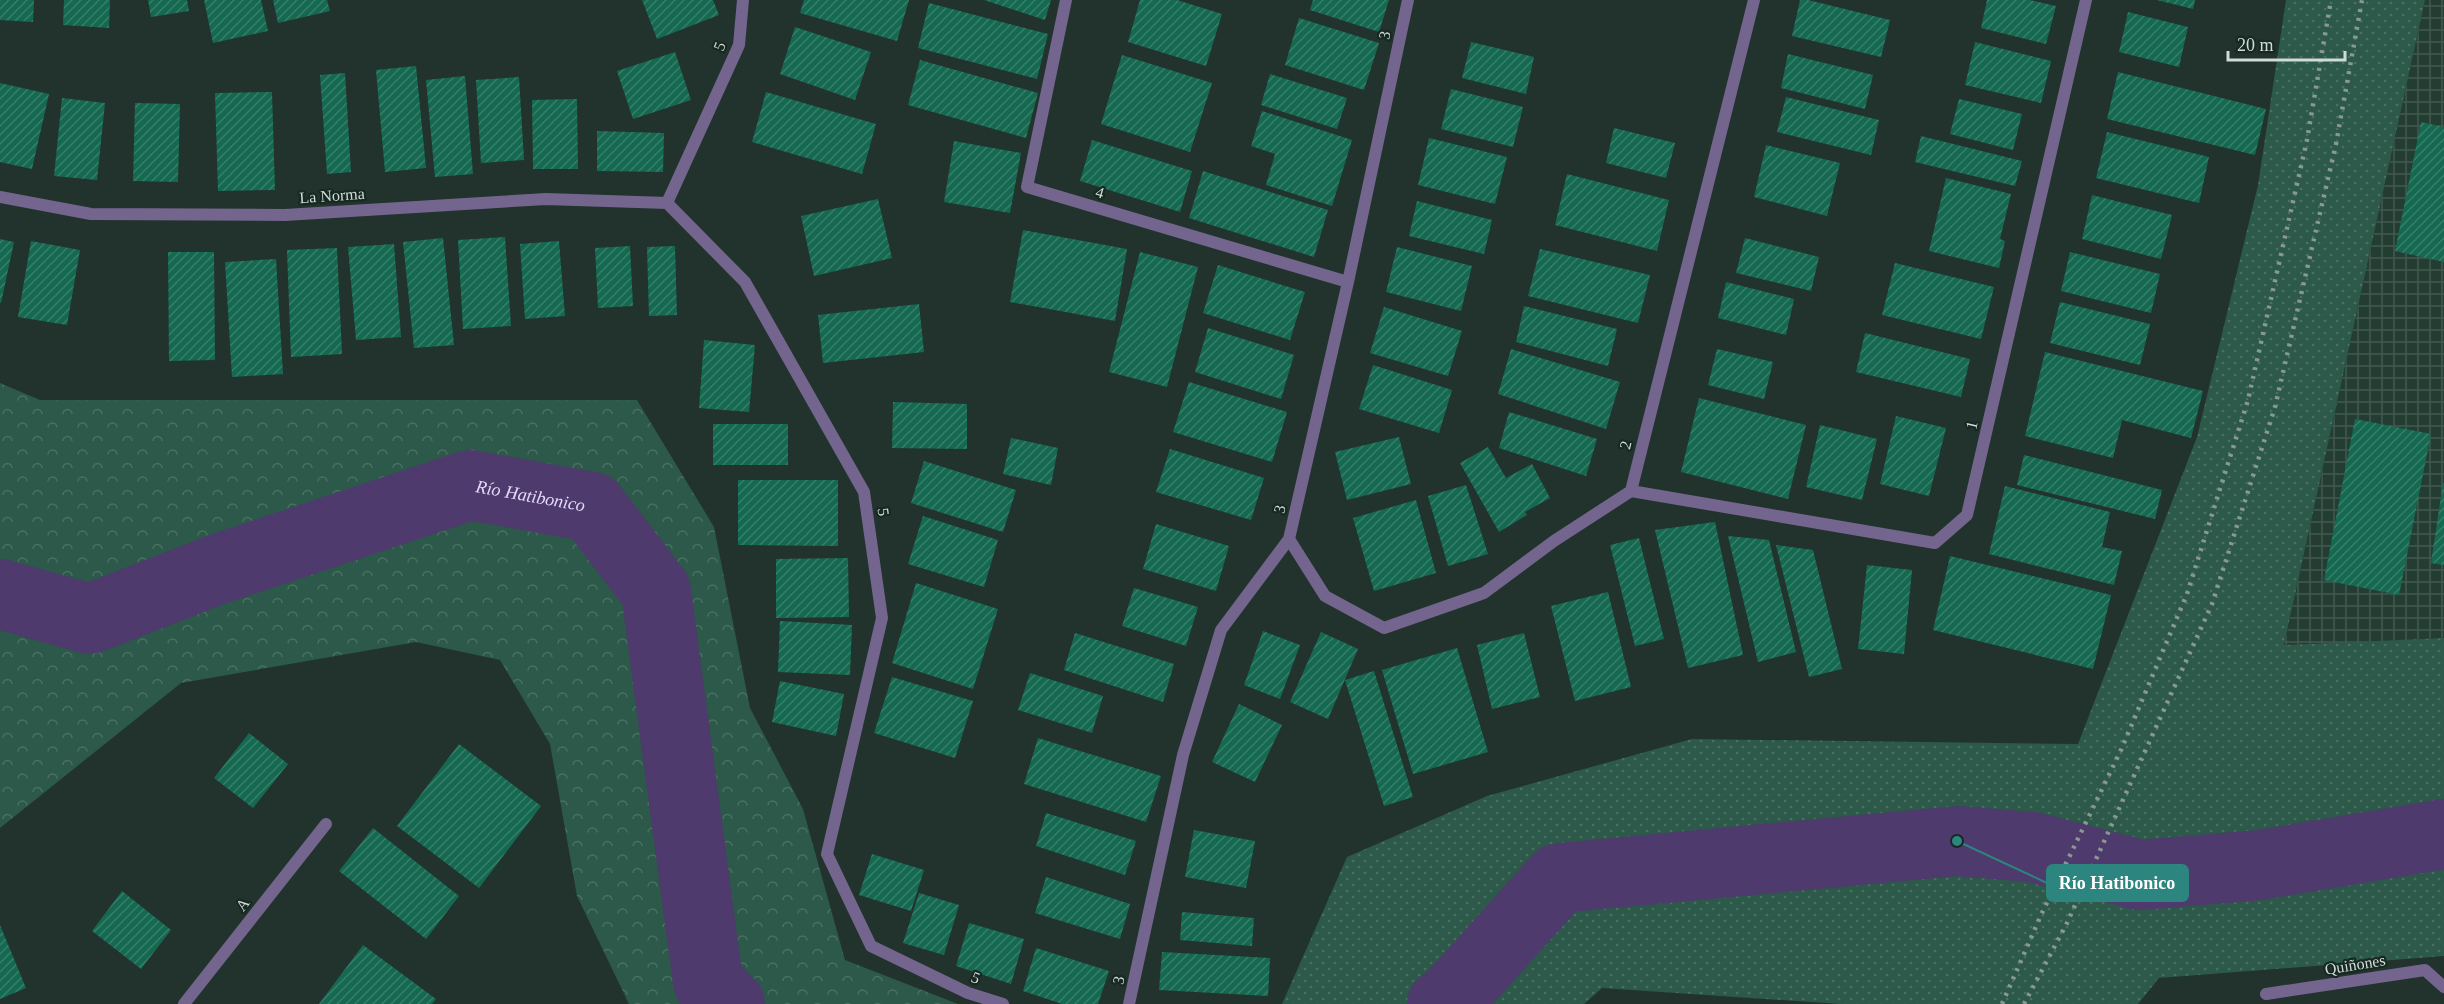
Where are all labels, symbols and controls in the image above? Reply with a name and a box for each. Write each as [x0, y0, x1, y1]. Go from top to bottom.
scale bar [2228, 24, 2345, 62]
street label: 3 [1375, 29, 1394, 41]
text: 20 m [2237, 35, 2274, 55]
street label: 5 [710, 39, 729, 53]
street label: 4 [1094, 183, 1106, 202]
street label: La Norma [299, 185, 365, 206]
street label: 1 [1962, 419, 1981, 431]
street label: 2 [1616, 439, 1635, 451]
water label: Río Hatibonico [473, 476, 587, 516]
street label: 3 [1270, 503, 1289, 515]
street label: 5 [875, 507, 892, 517]
callout: Río Hatibonico [2047, 865, 2188, 901]
text: Río Hatibonico [2059, 873, 2175, 893]
street label: A [232, 894, 253, 914]
street label: Quiñones [2323, 951, 2387, 978]
street label: 5 [969, 968, 983, 987]
street label: 3 [1109, 974, 1128, 986]

